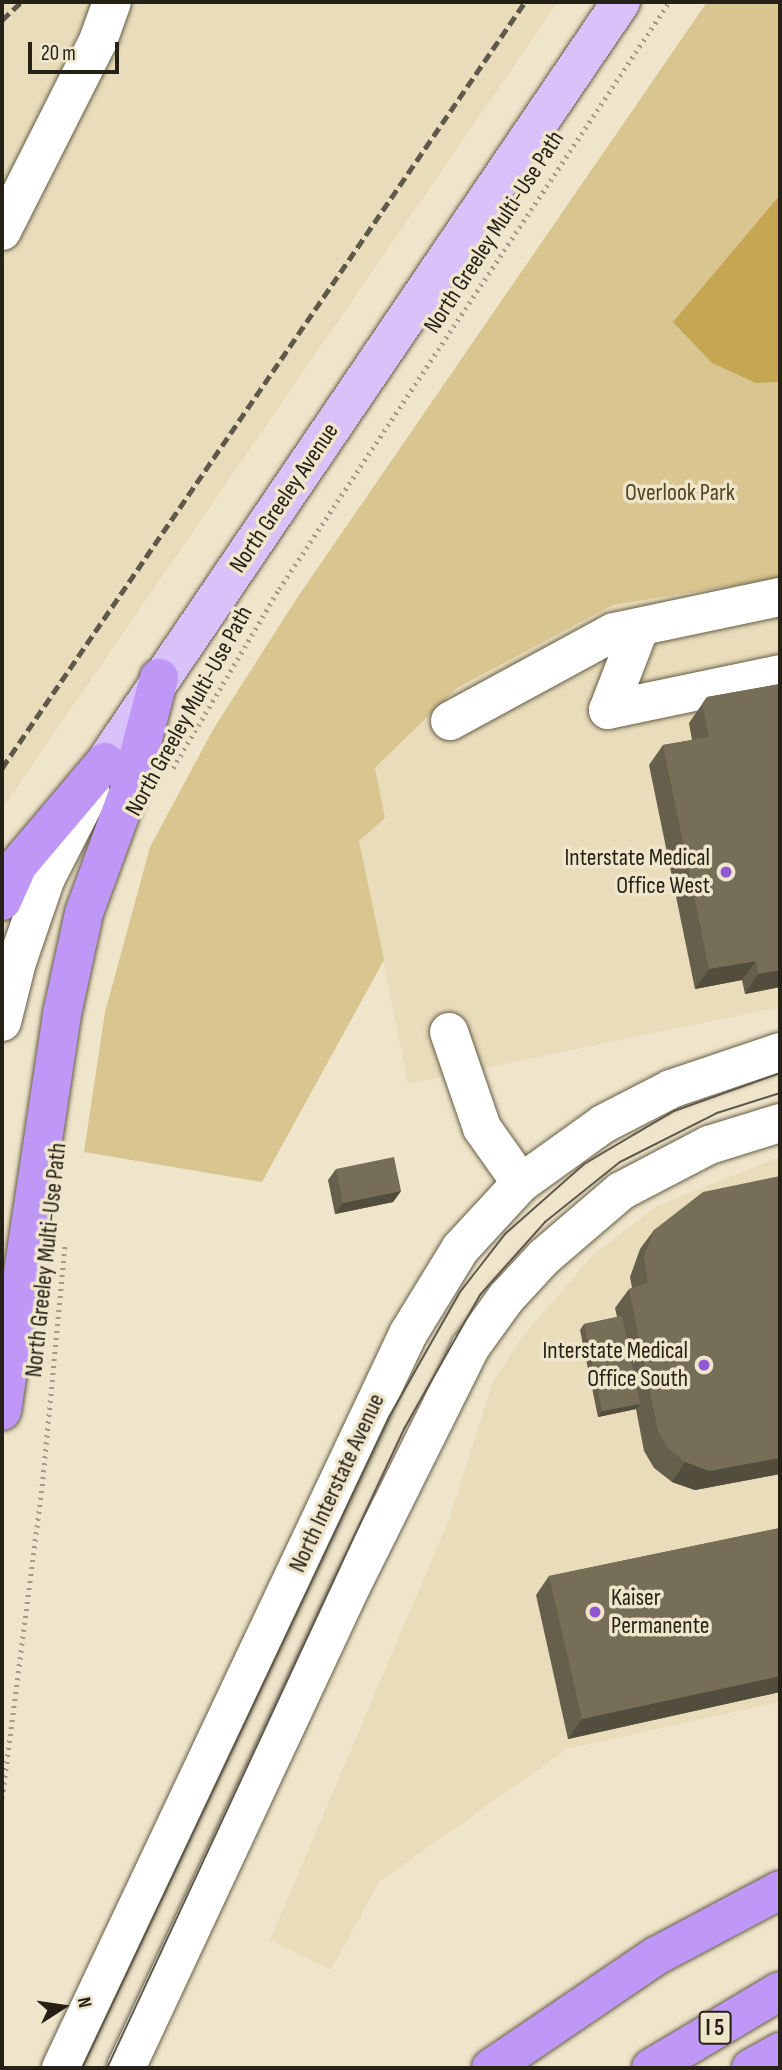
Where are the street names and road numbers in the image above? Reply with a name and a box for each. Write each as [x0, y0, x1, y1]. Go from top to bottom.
street label: North Greeley Multi-Use Path [418, 125, 570, 339]
street label: North Greeley Avenue [223, 418, 345, 578]
street label: North Greeley Multi-Use Path [119, 601, 259, 821]
street label: North Greeley Multi-Use Path [19, 1141, 73, 1379]
street label: North Interstate Avenue [283, 1389, 391, 1577]
road number: I 5 [698, 2008, 732, 2048]

